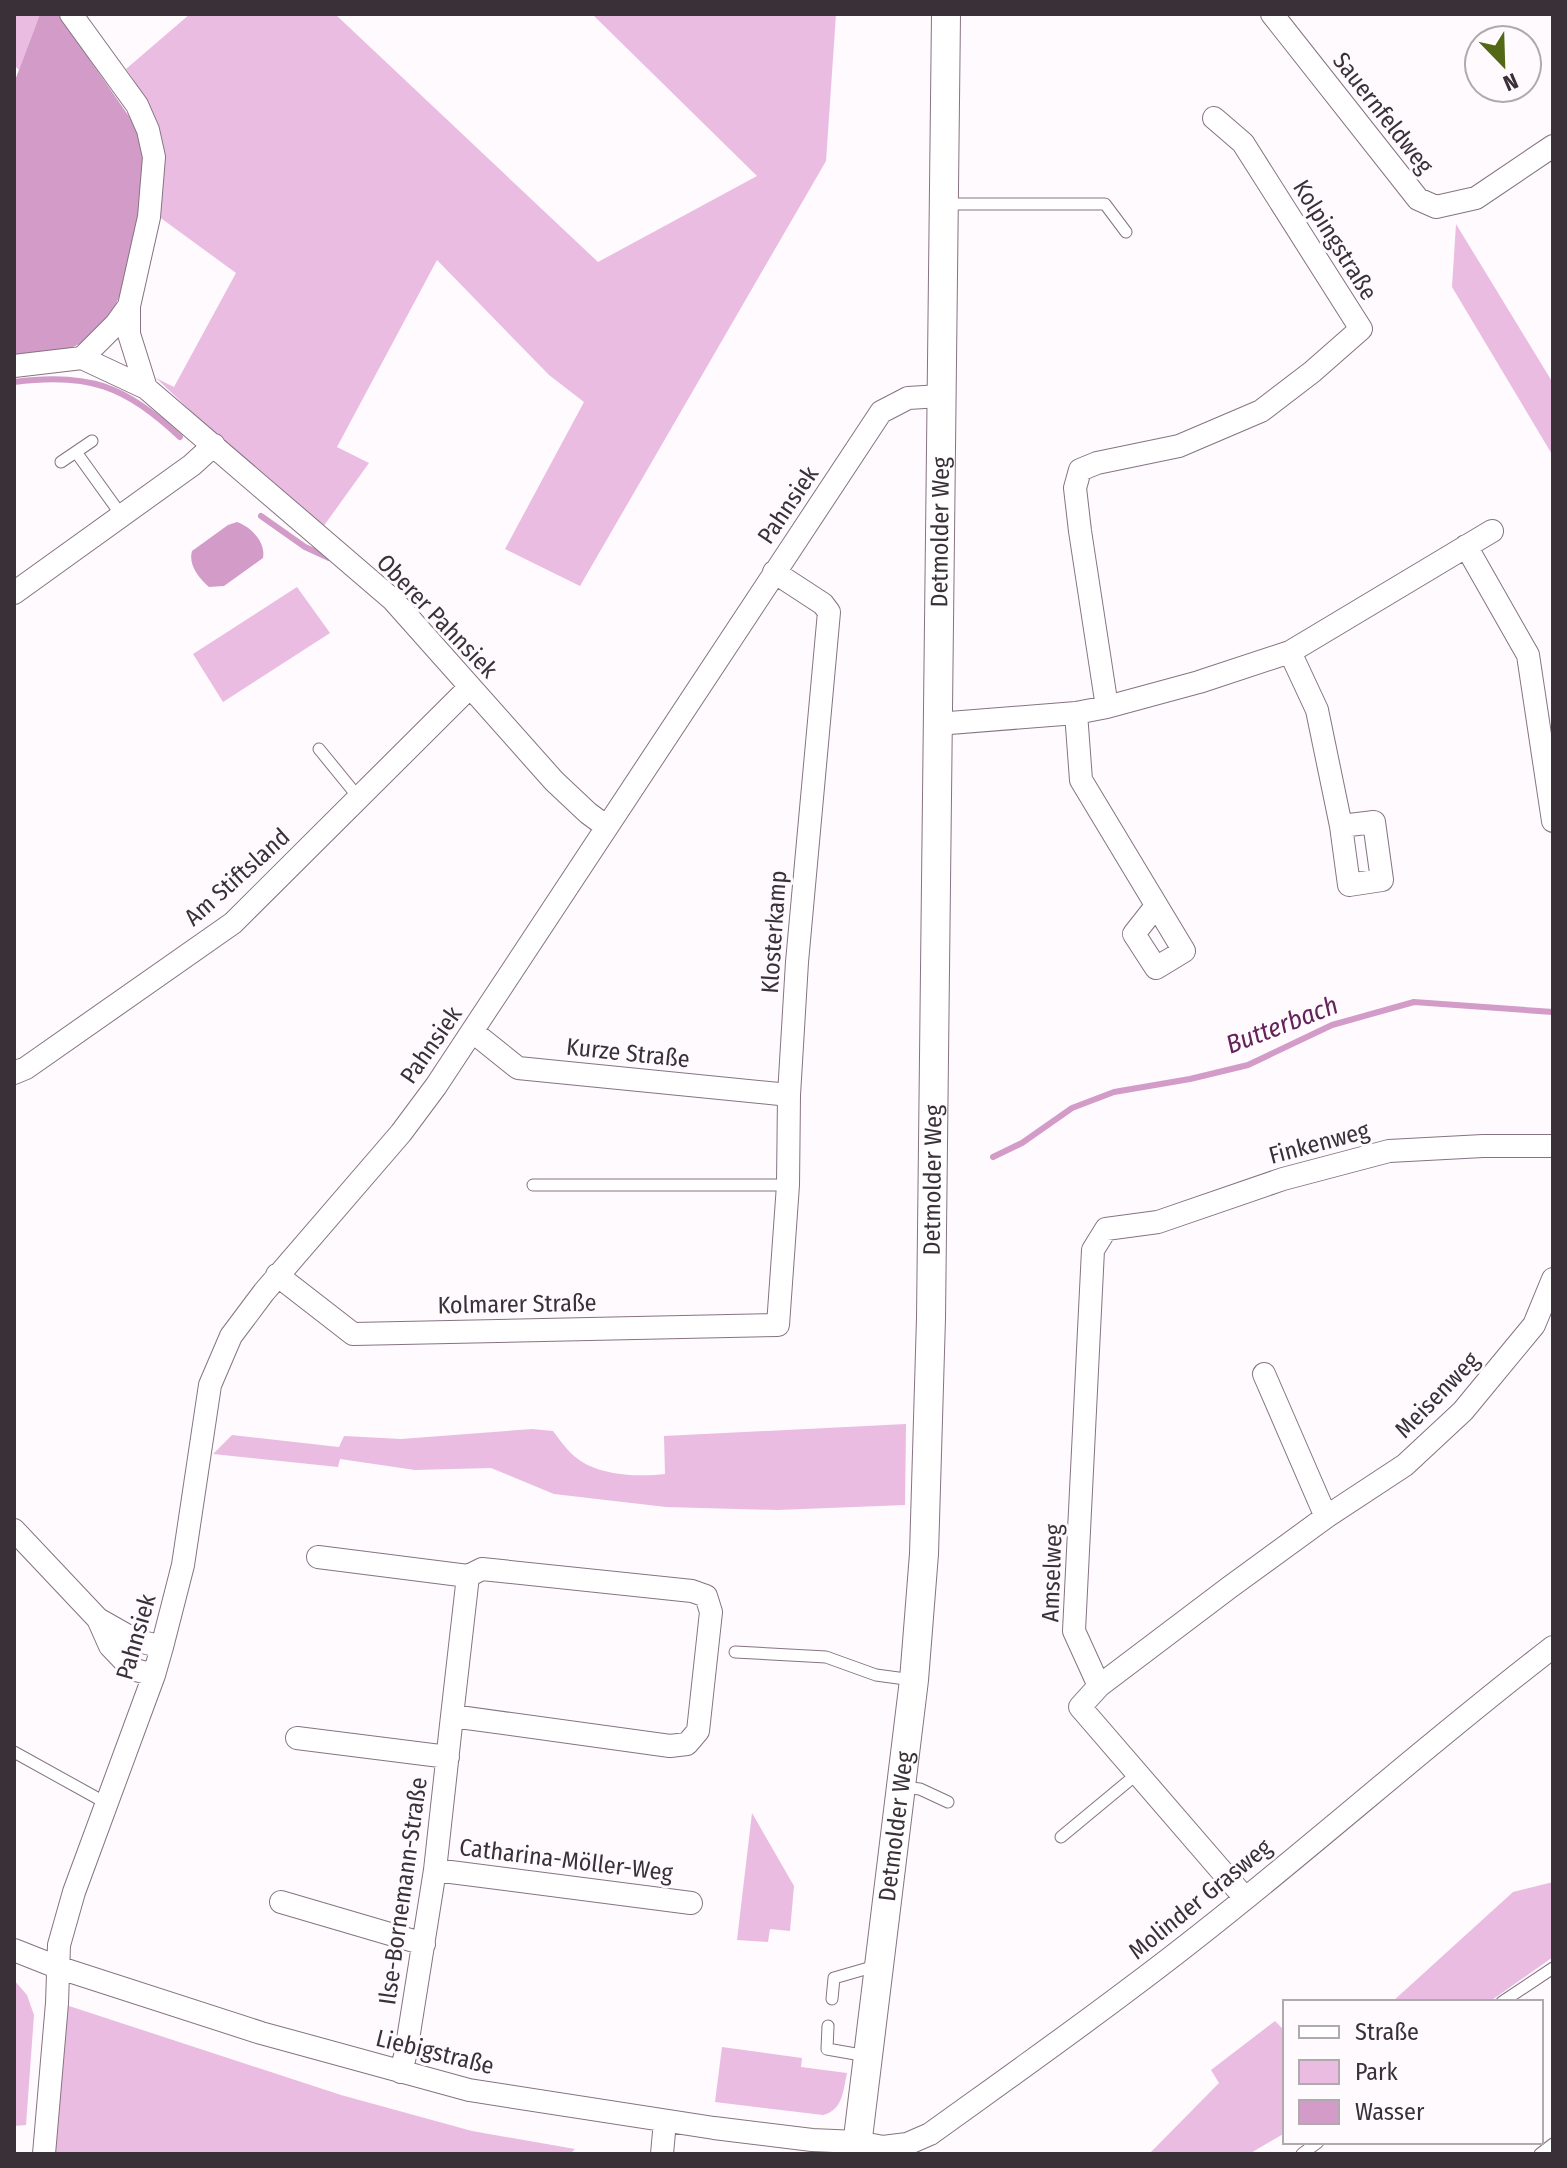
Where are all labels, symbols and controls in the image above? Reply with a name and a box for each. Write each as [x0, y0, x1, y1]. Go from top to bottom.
north arrow [1463, 24, 1543, 104]
street label: Sauernfeldweg [1327, 47, 1439, 180]
text: N [1499, 67, 1522, 97]
street label: Kolpingstraße [1287, 175, 1383, 305]
street label: Detmolder Weg [925, 456, 955, 608]
street label: Pahnsiek [752, 460, 825, 549]
street label: Oberer Pahnsiek [371, 548, 504, 684]
street label: Am Stiftsland [179, 823, 295, 931]
street label: Klosterkamp [756, 870, 792, 994]
water label: Butterbach [1222, 989, 1342, 1061]
street label: Pahnsiek [394, 1000, 468, 1089]
street label: Kurze Straße [565, 1033, 691, 1073]
street label: Detmolder Weg [918, 1104, 947, 1256]
street label: Finkenweg [1266, 1116, 1373, 1170]
street label: Kolmarer Straße [437, 1289, 597, 1319]
street label: Meisenweg [1389, 1346, 1485, 1444]
street label: Amselweg [1036, 1523, 1068, 1623]
street label: Pahnsiek [110, 1590, 162, 1683]
street label: Detmolder Weg [873, 1749, 919, 1903]
street label: Ilse-Bornemann-Straße [373, 1775, 433, 2007]
street label: Molinder Grasweg [1123, 1832, 1278, 1965]
street label: Catharina-Möller-Weg [458, 1833, 675, 1887]
legend [1283, 2000, 1543, 2144]
text: Straße [1355, 2018, 1419, 2046]
street label: Liebigstraße [373, 2024, 497, 2080]
text: Park [1355, 2058, 1398, 2086]
text: Wasser [1355, 2098, 1425, 2126]

